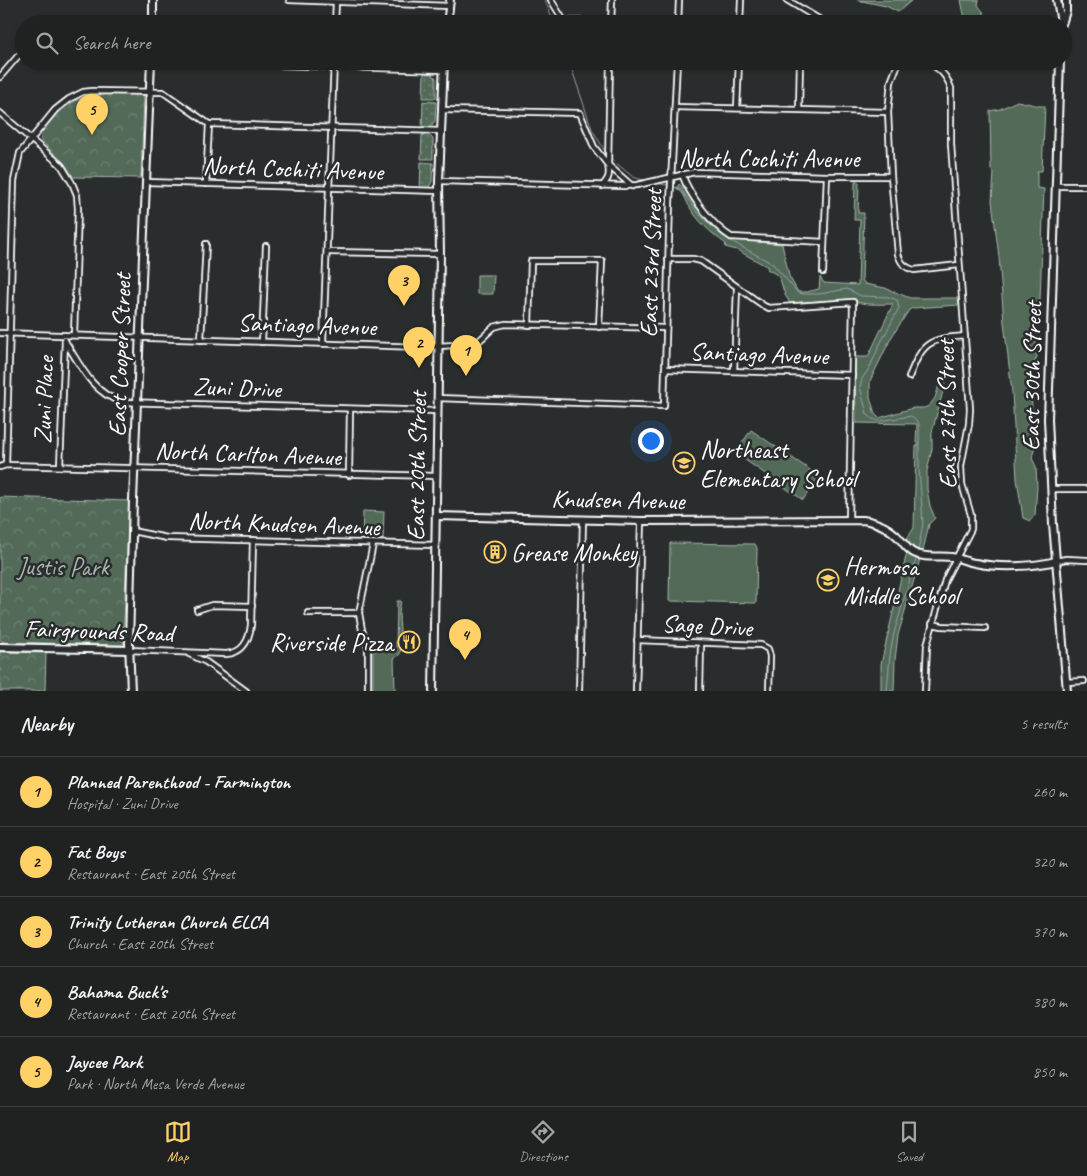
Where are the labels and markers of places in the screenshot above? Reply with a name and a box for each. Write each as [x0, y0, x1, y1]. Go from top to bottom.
pin: 5 [76, 94, 108, 135]
pin: 3 [388, 265, 420, 306]
pin: 2 [403, 327, 435, 368]
pin: 1 [450, 335, 482, 376]
place label: Northeast Elementary School [700, 434, 861, 495]
school or university icon: Northeast Elementary School [672, 451, 696, 475]
place label: Grease Monkey [511, 537, 638, 569]
building icon: Grease Monkey [483, 540, 507, 564]
place label: Hermosa Middle School [844, 551, 964, 612]
school or university icon: Hermosa Middle School [816, 568, 840, 592]
pin: 4 [449, 619, 481, 660]
place label: Riverside Pizza [270, 627, 396, 659]
restaurant icon: Riverside Pizza [397, 630, 421, 654]

